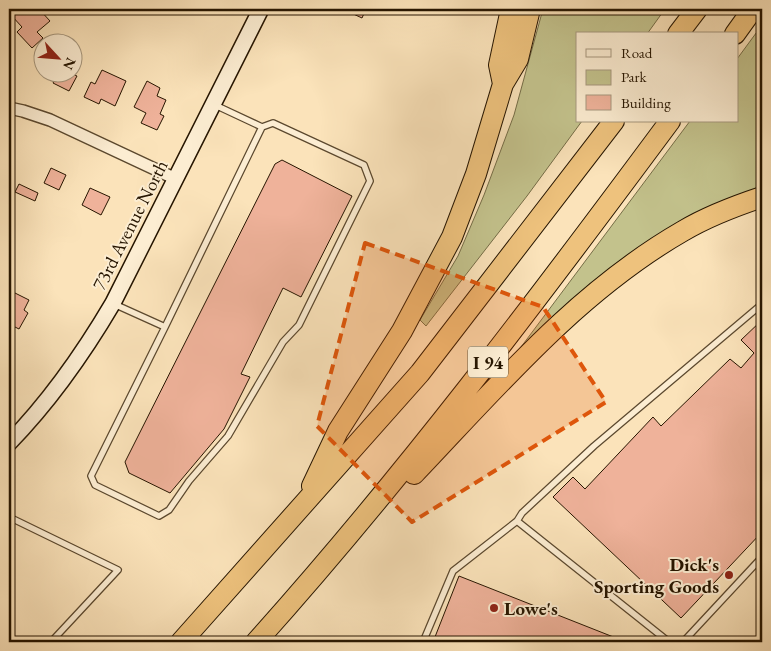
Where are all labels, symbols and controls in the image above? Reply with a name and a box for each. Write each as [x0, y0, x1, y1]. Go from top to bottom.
north arrow [32, 32, 82, 82]
legend [576, 32, 738, 122]
text: Road [621, 43, 653, 62]
text: N [59, 55, 80, 73]
text: Park [621, 67, 648, 86]
text: Building [621, 93, 671, 112]
street label: 73rd Avenue North [86, 155, 174, 294]
road number: I 94 [468, 347, 508, 378]
place label: Dick's Sporting Goods [594, 552, 719, 599]
marker: Dick's Sporting Goods [723, 569, 735, 581]
place label: Lowe's [504, 596, 558, 621]
marker: Lowe's [488, 602, 500, 614]

